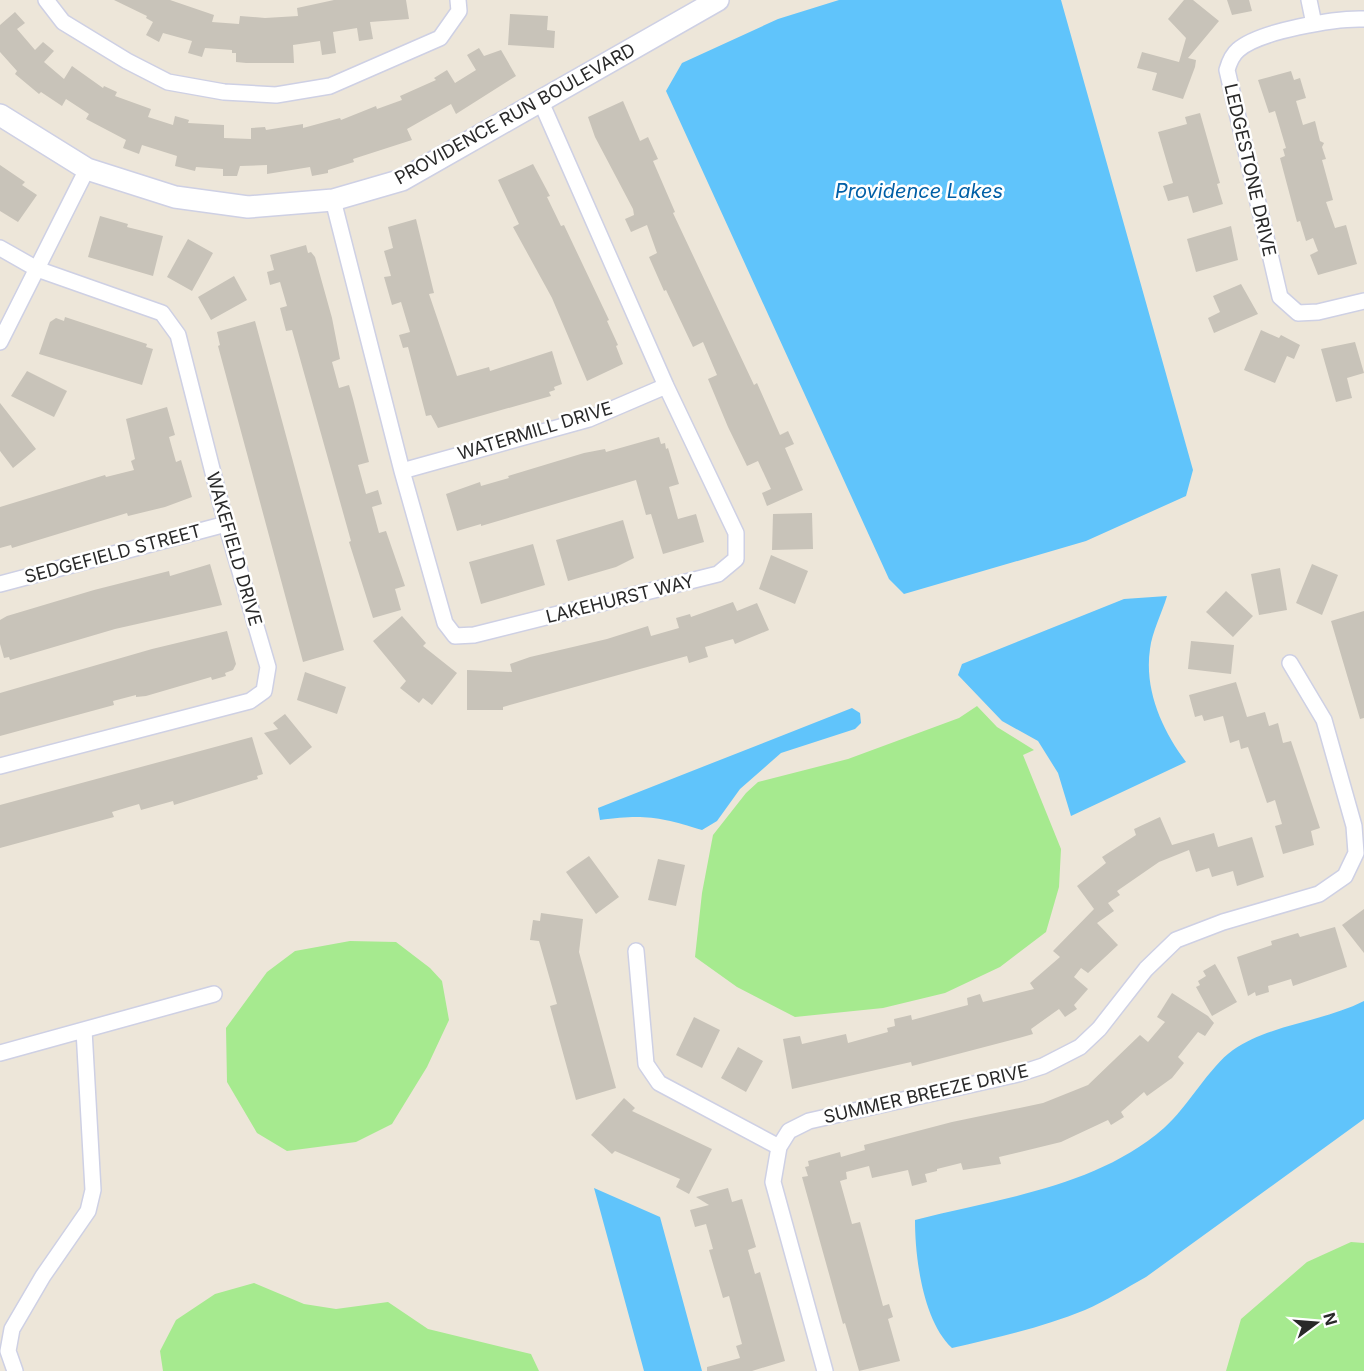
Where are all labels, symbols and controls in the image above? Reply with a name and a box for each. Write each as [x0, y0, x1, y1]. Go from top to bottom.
street label: PROVIDENCE RUN BOULEVARD [391, 39, 639, 189]
street label: LEDGESTONE DRIVE [1220, 81, 1281, 258]
water label: Providence Lakes [835, 179, 1003, 203]
street label: WATERMILL DRIVE [455, 397, 615, 464]
street label: WAKEFIELD DRIVE [202, 469, 267, 628]
street label: SEDGEFIELD STREET [22, 520, 204, 587]
street label: LAKEHURST WAY [544, 570, 696, 627]
street label: SUMMER BREEZE DRIVE [821, 1060, 1030, 1127]
north arrow [1286, 1293, 1346, 1353]
text: N [1319, 1310, 1342, 1327]

